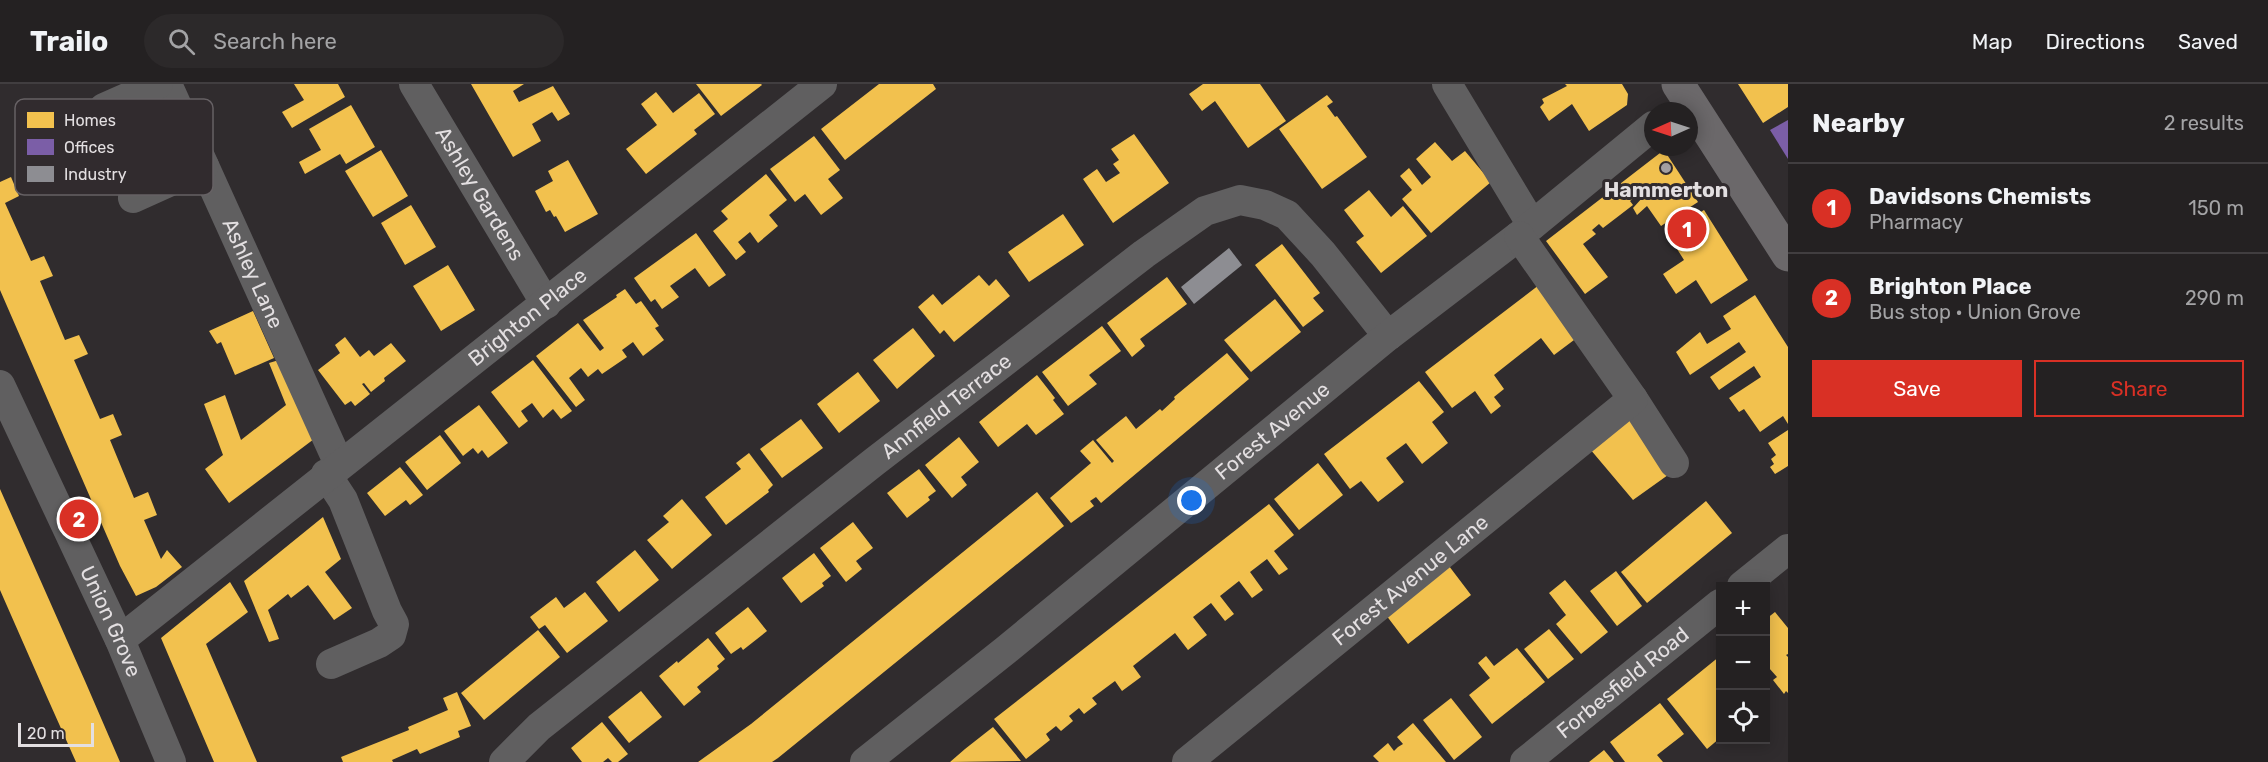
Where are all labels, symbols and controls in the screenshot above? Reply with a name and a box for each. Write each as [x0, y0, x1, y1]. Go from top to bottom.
search box [144, 14, 564, 68]
text: Trailo [30, 25, 108, 58]
icon: search [165, 25, 198, 58]
text: Search here [213, 28, 337, 55]
text: Map [1972, 29, 2013, 54]
text: Directions [2046, 29, 2145, 54]
text: Saved [2178, 29, 2238, 54]
legend [15, 99, 213, 195]
north arrow [1644, 102, 1698, 156]
text: Nearby [1812, 108, 1905, 139]
text: Homes [64, 111, 116, 130]
text: 2 results [2164, 111, 2244, 135]
street label: Ashley Gardens [431, 122, 530, 265]
text: Offices [64, 138, 114, 157]
marker: Hammerton [1659, 161, 1673, 175]
text: Industry [64, 165, 127, 184]
place label: Hammerton [1604, 177, 1728, 202]
text: Davidsons Chemists [1869, 183, 2091, 210]
text: 1 [1827, 196, 1836, 220]
text: 150 m [2188, 196, 2244, 220]
pin: 1 [1668, 206, 1706, 252]
text: Pharmacy [1869, 210, 1963, 234]
street label: Ashley Lane [217, 214, 289, 332]
street label: Brighton Place [463, 262, 592, 371]
text: Brighton Place [1869, 273, 2032, 300]
text: 2 [1825, 286, 1838, 310]
text: 290 m [2185, 286, 2244, 310]
text: Bus stop · Union Grove [1869, 300, 2081, 324]
street label: Annfield Terrace [876, 348, 1016, 464]
button: Save [1812, 360, 2022, 417]
button: Share [2034, 360, 2244, 417]
street label: Forest Avenue [1210, 376, 1334, 485]
your location [1177, 486, 1206, 515]
pin: 2 [60, 496, 98, 542]
street label: Forest Avenue Lane [1327, 509, 1493, 651]
street label: Union Grove [75, 562, 147, 680]
map controls [1716, 582, 1770, 744]
button: + [1716, 582, 1770, 636]
street label: Forbesfield Road [1551, 621, 1694, 743]
button: − [1716, 636, 1770, 690]
button: locate [1716, 690, 1770, 744]
scale bar [18, 720, 94, 748]
text: 20 m [27, 724, 65, 743]

